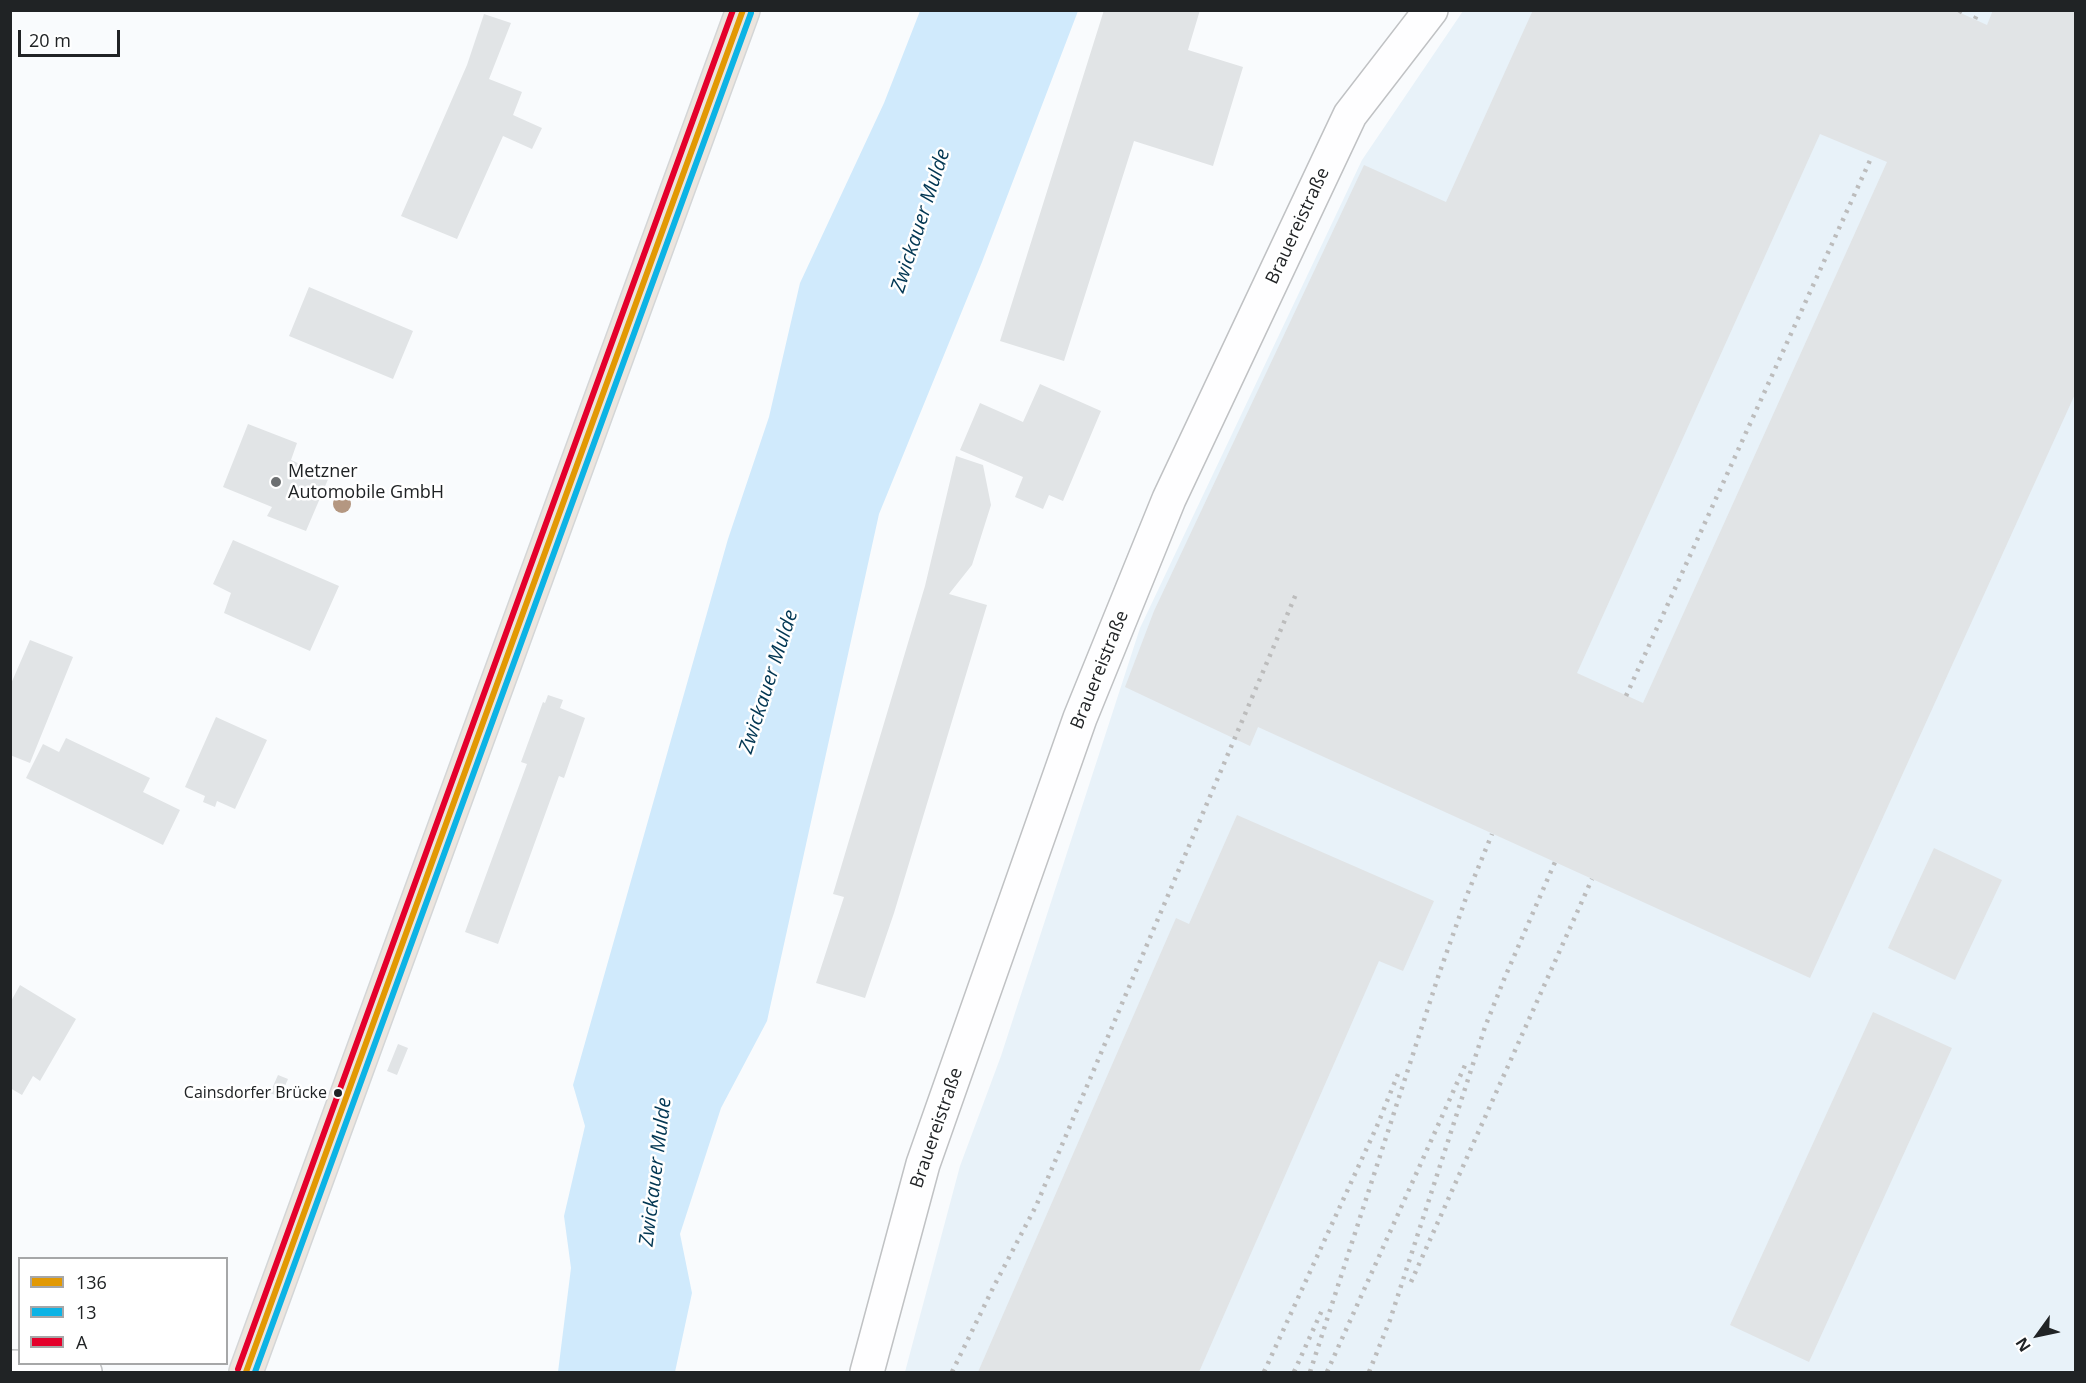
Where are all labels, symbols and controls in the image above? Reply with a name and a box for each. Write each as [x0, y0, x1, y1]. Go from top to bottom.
scale bar [21, 18, 123, 56]
text: 20 m [29, 28, 71, 52]
water label: Zwickauer Mulde [886, 146, 956, 296]
street label: Brauereistraße [1262, 164, 1334, 288]
place label: Metzner Automobile GmbH [288, 461, 444, 504]
marker: Metzner Automobile GmbH [269, 475, 283, 489]
water label: Zwickauer Mulde [734, 607, 804, 757]
street label: Brauereistraße [1066, 608, 1134, 732]
street label: Brauereistraße [906, 1065, 968, 1191]
place label: Cainsdorfer Brücke [184, 1083, 327, 1103]
marker: Cainsdorfer Brücke [332, 1087, 344, 1099]
water label: Zwickauer Mulde [635, 1096, 677, 1248]
legend [18, 1257, 228, 1365]
text: 136 [76, 1270, 107, 1294]
text: 13 [76, 1300, 97, 1324]
north arrow [2008, 1305, 2068, 1365]
text: A [76, 1330, 87, 1354]
text: N [2010, 1333, 2036, 1356]

